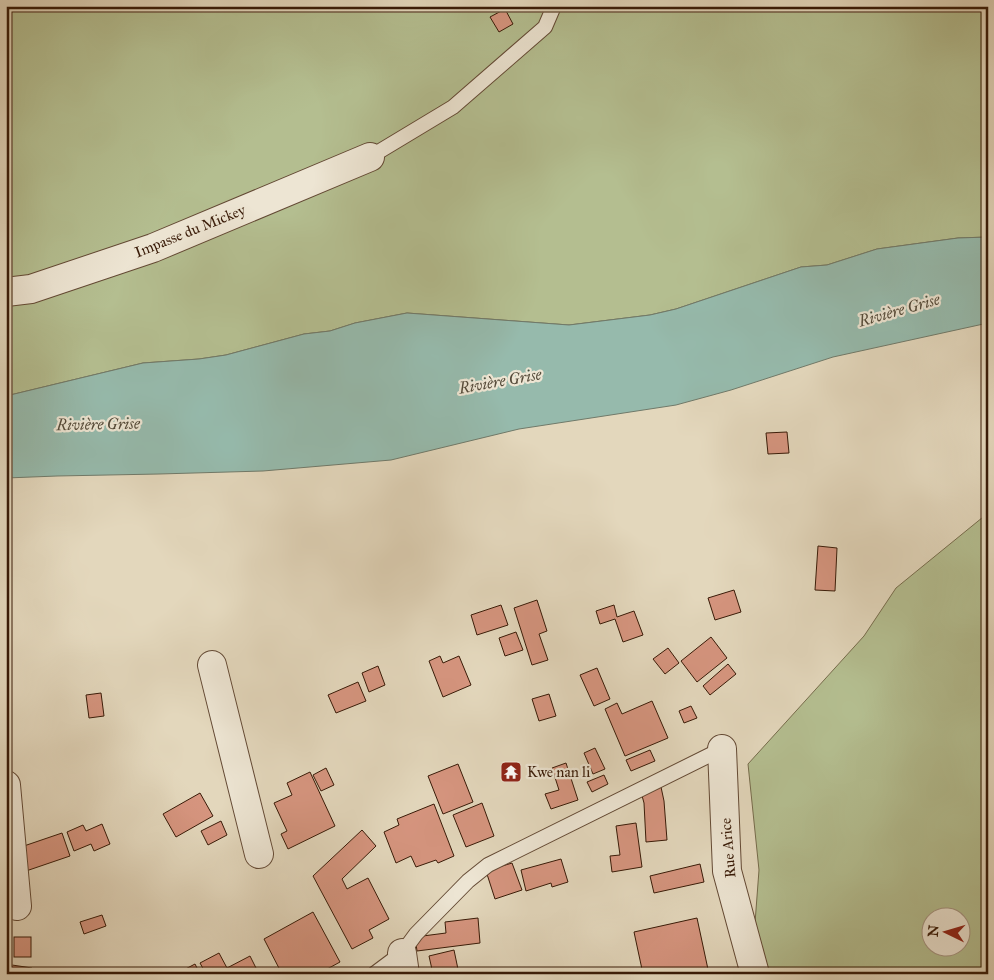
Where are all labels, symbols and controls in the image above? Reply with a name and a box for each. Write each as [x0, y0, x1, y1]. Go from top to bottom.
street label: Impasse du Mickey [132, 200, 249, 261]
water label: Rivière Grise [855, 289, 943, 331]
water label: Rivière Grise [456, 364, 544, 398]
water label: Rivière Grise [55, 414, 141, 434]
temple icon: Kwe nan li [499, 760, 523, 784]
place label: Kwe nan li [527, 763, 590, 781]
street label: Rue Arice [716, 817, 740, 879]
north arrow [922, 908, 972, 958]
text: N [925, 924, 943, 938]

